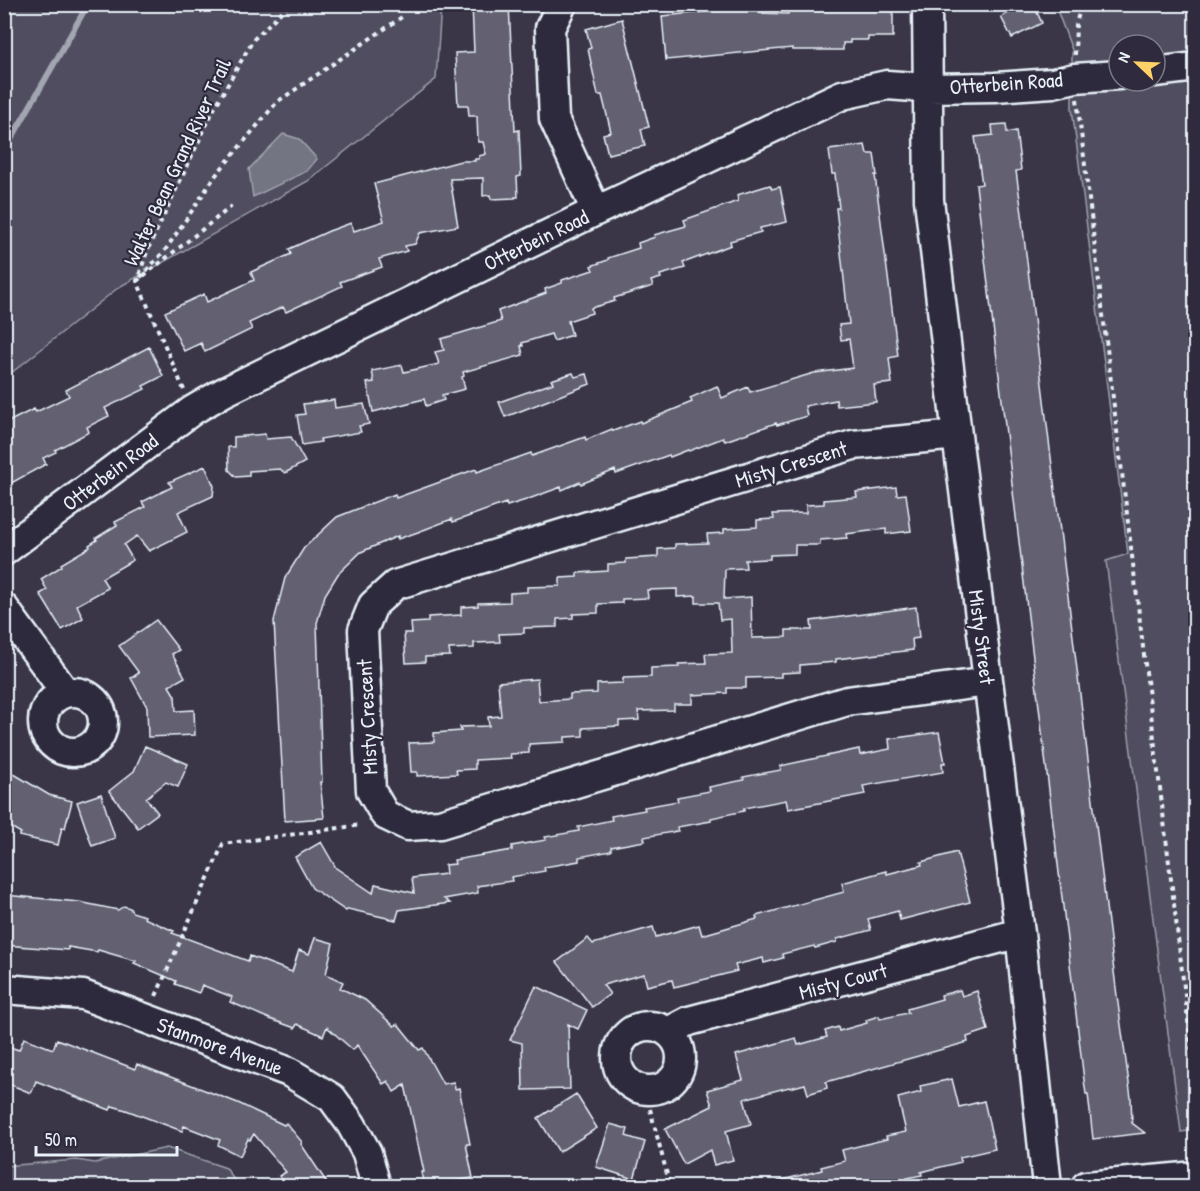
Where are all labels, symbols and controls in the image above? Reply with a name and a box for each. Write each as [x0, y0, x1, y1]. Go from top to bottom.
north arrow [1107, 33, 1167, 93]
text: N [1111, 48, 1135, 65]
street label: Walter Bean Grand River Trail [116, 53, 238, 271]
street label: Otterbein Road [949, 65, 1063, 101]
street label: Otterbein Road [479, 202, 593, 278]
street label: Otterbein Road [56, 426, 164, 518]
street label: Misty Crescent [732, 433, 851, 495]
street label: Misty Street [962, 588, 1002, 687]
street label: Misty Crescent [349, 658, 385, 775]
street label: Misty Court [796, 955, 891, 1007]
street label: Stanmore Avenue [153, 1010, 287, 1082]
scale bar [36, 1119, 177, 1157]
text: 50 m [45, 1127, 77, 1152]

